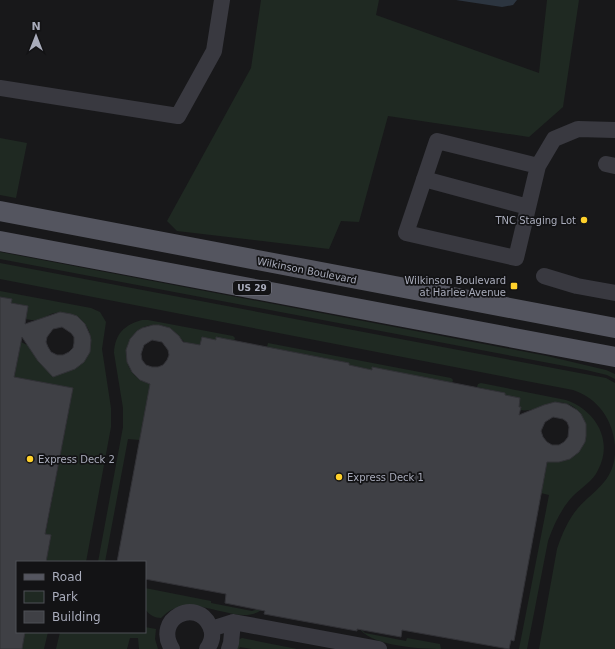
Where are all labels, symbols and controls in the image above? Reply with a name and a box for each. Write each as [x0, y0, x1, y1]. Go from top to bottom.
north arrow [16, 16, 56, 56]
text: N [31, 20, 41, 33]
place label: TNC Staging Lot [494, 215, 576, 226]
marker: TNC Staging Lot [579, 215, 589, 225]
street label: Wilkinson Boulevard [256, 255, 358, 286]
place label: Wilkinson Boulevard at Harlee Avenue [404, 275, 506, 298]
road number: US 29 [233, 281, 271, 295]
marker: Wilkinson Boulevard at Harlee Avenue [509, 281, 519, 291]
marker: Express Deck 2 [25, 454, 35, 464]
place label: Express Deck 2 [38, 454, 115, 465]
marker: Express Deck 1 [334, 472, 344, 482]
place label: Express Deck 1 [347, 472, 424, 483]
legend [16, 561, 146, 633]
text: Road [52, 570, 82, 584]
text: Park [52, 590, 78, 604]
text: Building [52, 610, 101, 624]

